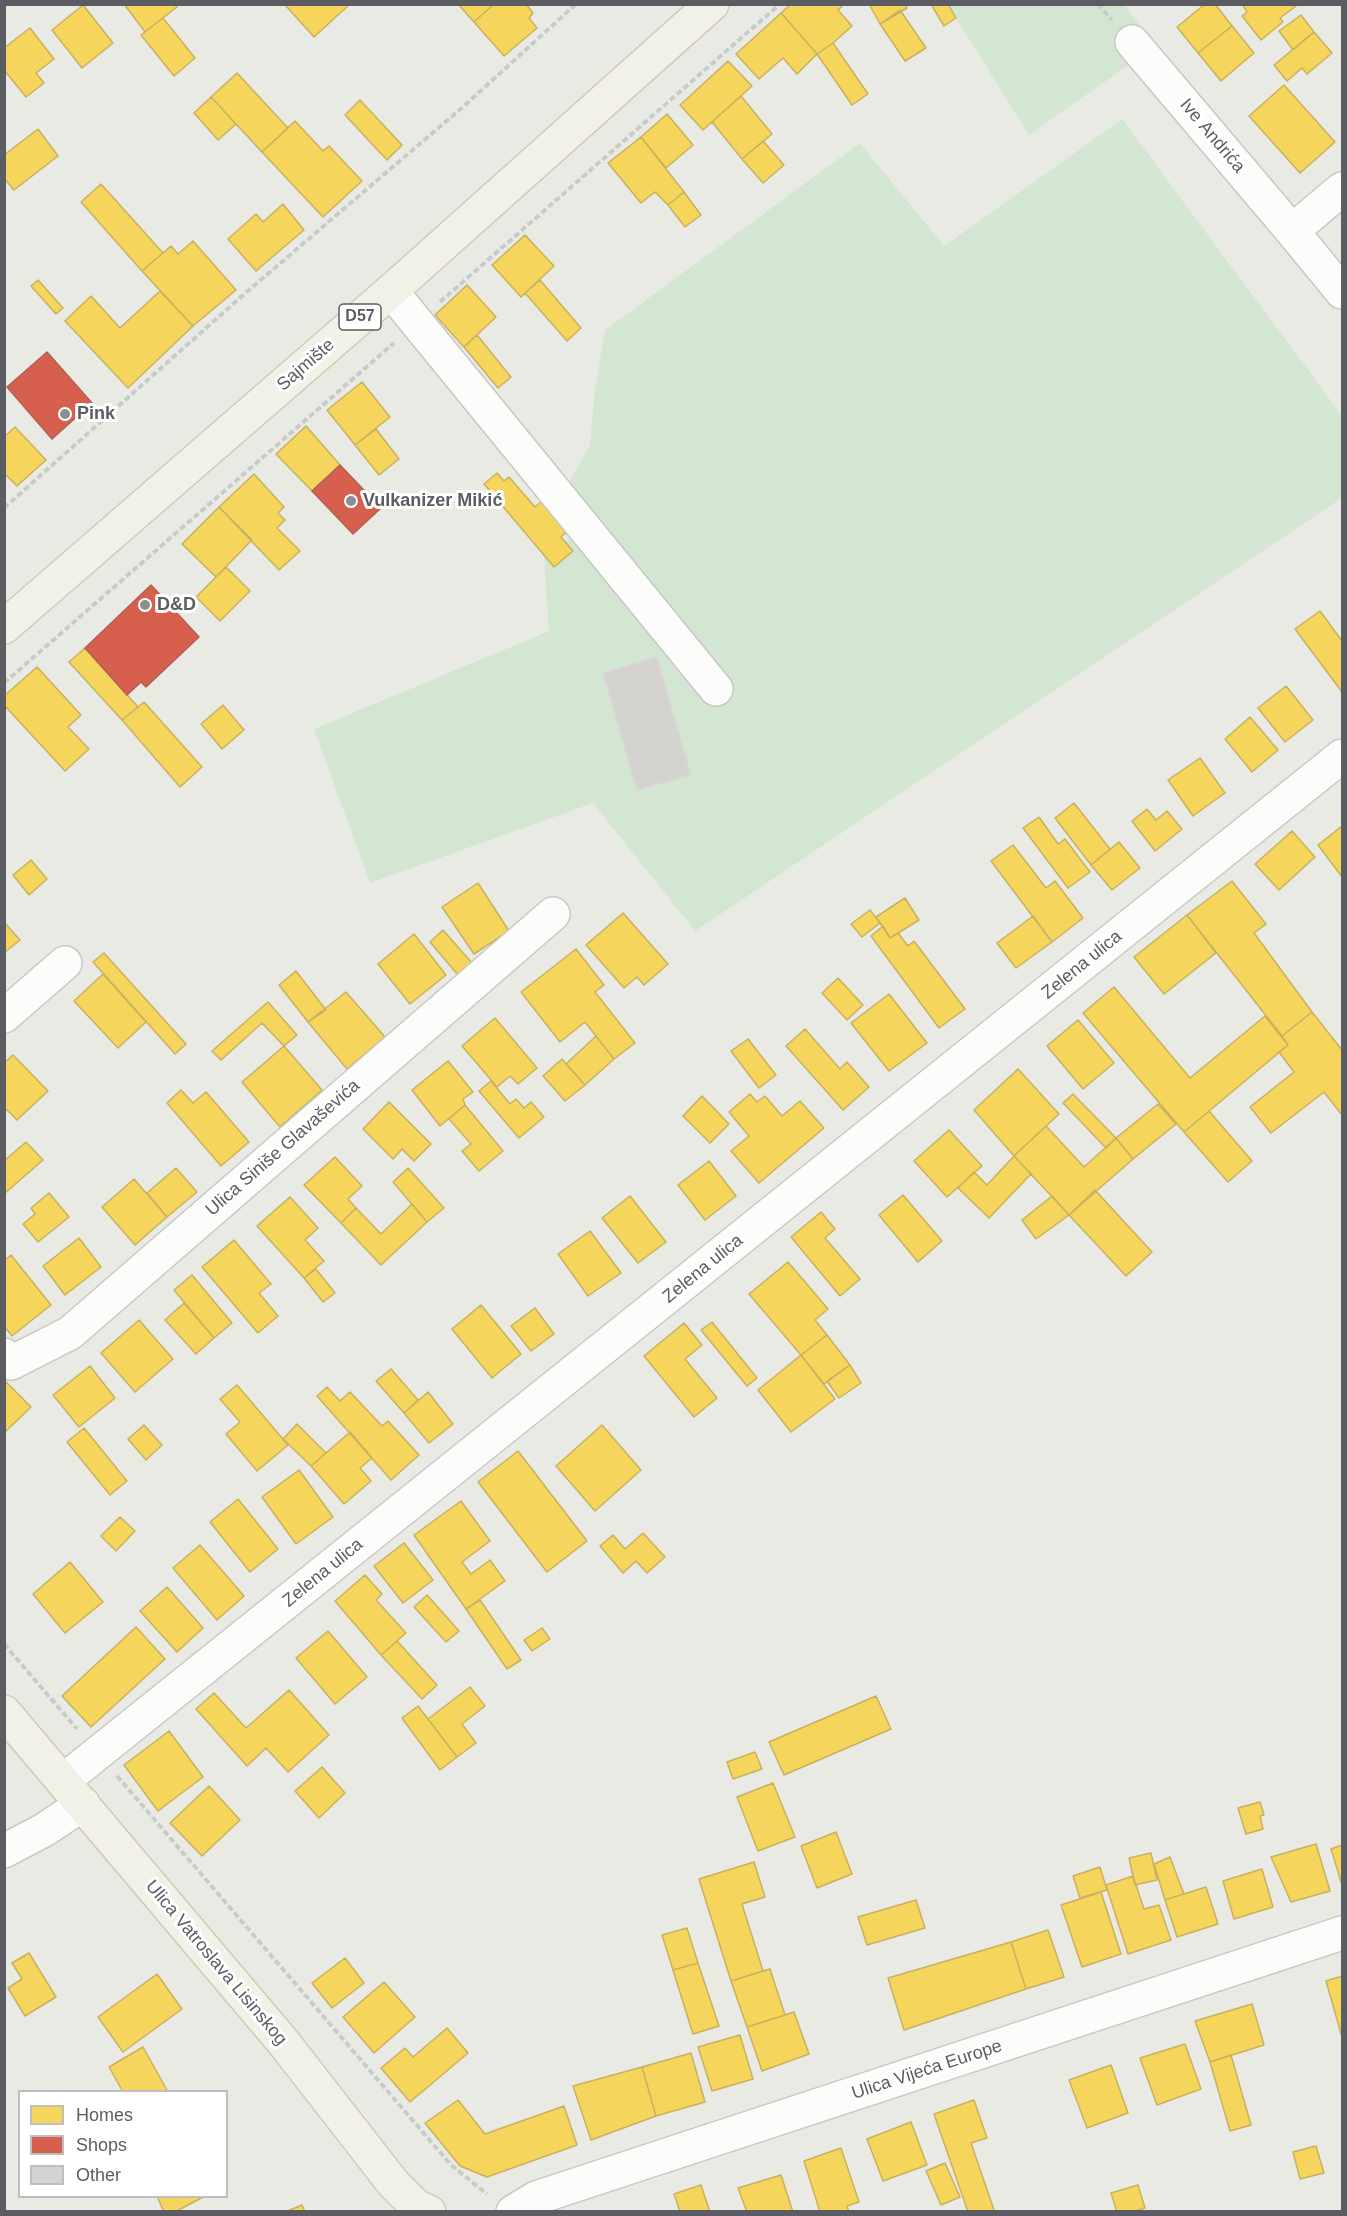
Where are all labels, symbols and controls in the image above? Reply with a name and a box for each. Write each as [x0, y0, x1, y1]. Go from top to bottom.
street label: Ive Andrića [1175, 95, 1249, 177]
road number: D57 [339, 304, 381, 330]
street label: Sajmište [273, 334, 339, 396]
place label: Pink [77, 403, 115, 425]
marker: Pink [58, 407, 72, 421]
place label: Vulkanizer Mikić [363, 490, 502, 512]
marker: Vulkanizer Mikić [344, 494, 358, 508]
place label: D&D [157, 594, 196, 616]
marker: D&D [138, 598, 152, 612]
street label: Zelena ulica [1037, 926, 1127, 1004]
street label: Ulica Siniše Glavaševića [202, 1075, 364, 1221]
street label: Zelena ulica [658, 1230, 748, 1308]
street label: Zelena ulica [278, 1534, 368, 1612]
street label: Ulica Vatroslava Lisinskog [141, 1876, 291, 2050]
street label: Ulica Vijeća Europe [849, 2036, 1005, 2104]
legend [18, 2090, 228, 2198]
text: Homes [76, 2105, 133, 2125]
text: Shops [76, 2135, 127, 2155]
text: Other [76, 2165, 121, 2185]

